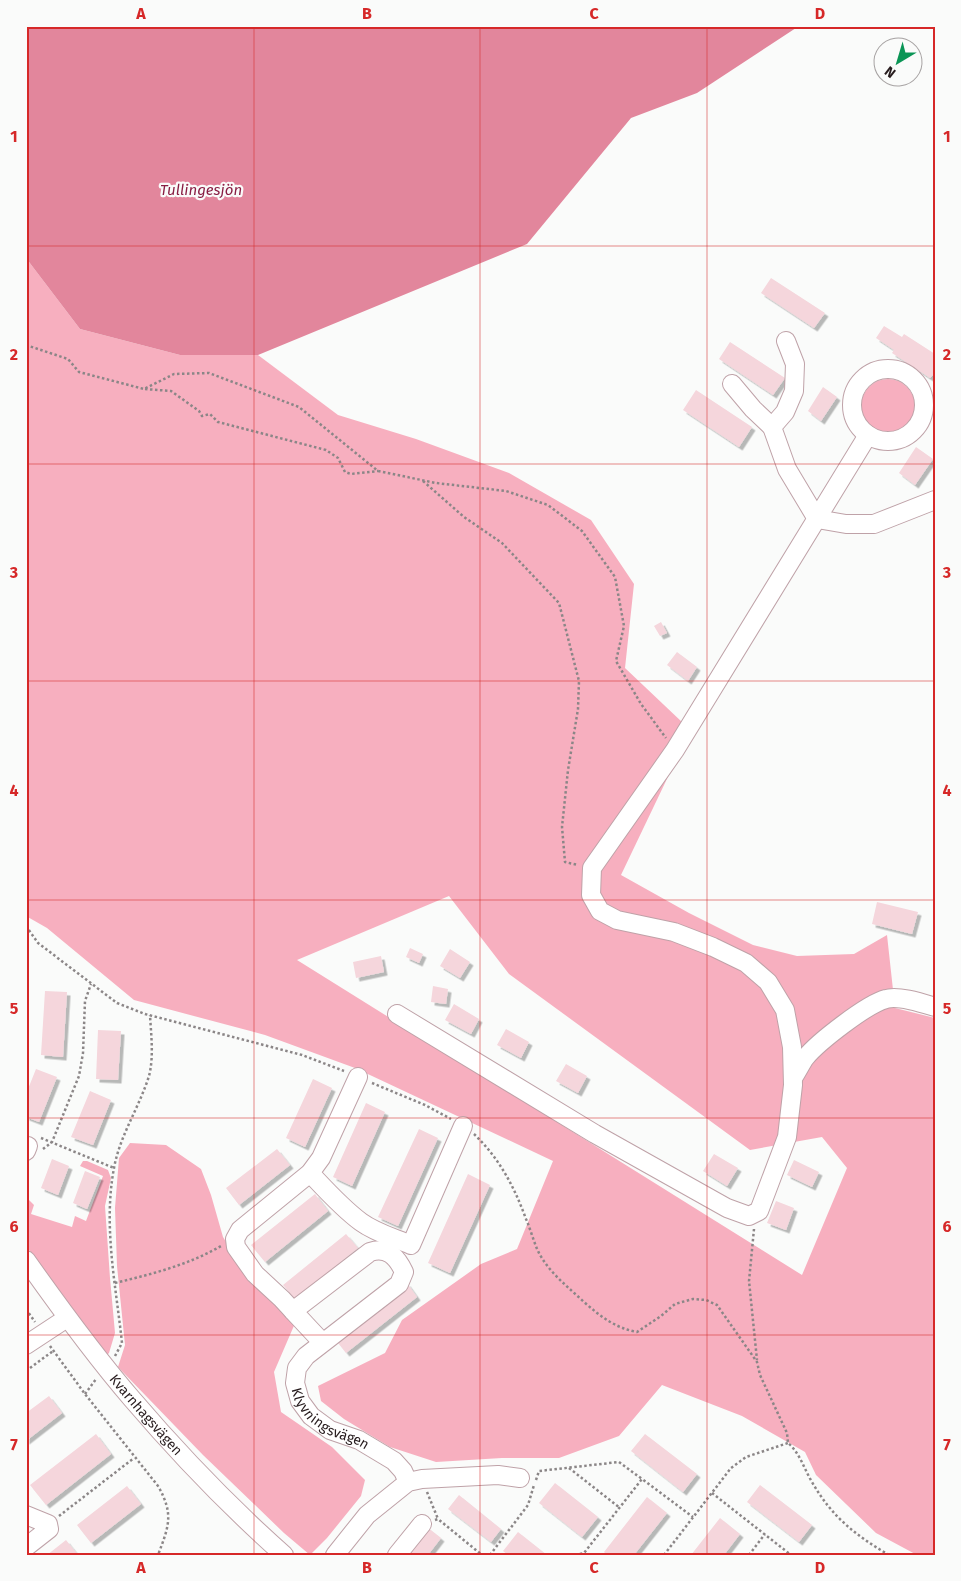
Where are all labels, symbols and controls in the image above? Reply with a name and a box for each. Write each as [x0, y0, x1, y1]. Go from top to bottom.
text: A [135, 4, 146, 23]
text: B [362, 4, 372, 23]
text: C [589, 4, 599, 23]
text: D [815, 4, 825, 23]
north arrow [874, 38, 924, 88]
text: N [881, 62, 899, 81]
text: 1 [10, 127, 18, 146]
text: 1 [943, 127, 951, 146]
water label: Tullingesjön [160, 181, 242, 199]
text: 2 [10, 345, 18, 364]
text: 2 [943, 345, 951, 364]
text: 3 [9, 563, 18, 582]
text: 3 [942, 563, 951, 582]
text: 4 [9, 781, 19, 800]
text: 4 [942, 781, 952, 800]
text: 5 [10, 999, 19, 1018]
text: 5 [943, 999, 952, 1018]
text: 6 [9, 1217, 19, 1236]
text: 6 [942, 1217, 952, 1236]
street label: Kvarnhagsvägen [106, 1371, 186, 1459]
street label: Klyvningsvägen [288, 1386, 372, 1453]
text: 7 [10, 1435, 18, 1454]
text: 7 [943, 1435, 951, 1454]
text: A [135, 1558, 146, 1577]
text: B [362, 1558, 372, 1577]
text: C [589, 1558, 599, 1577]
text: D [815, 1558, 825, 1577]

